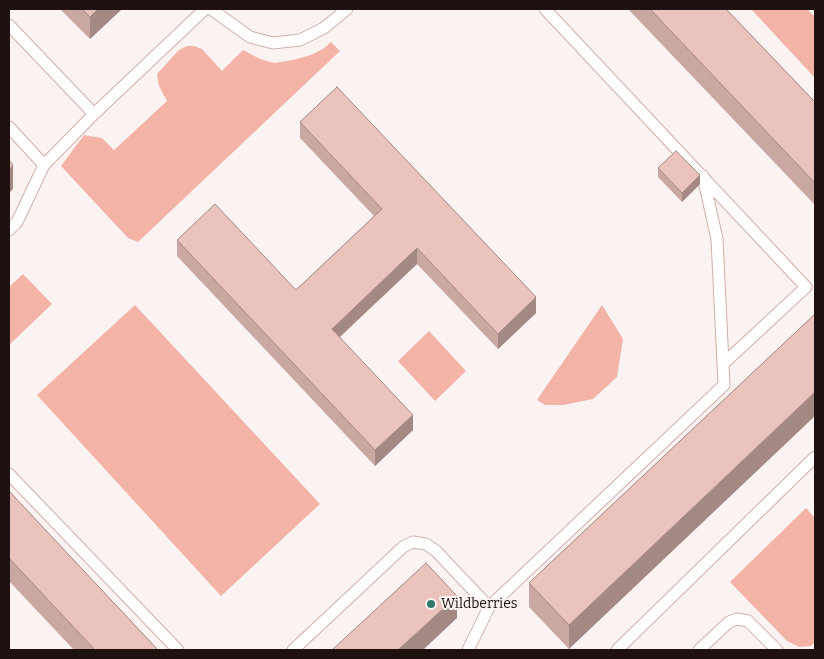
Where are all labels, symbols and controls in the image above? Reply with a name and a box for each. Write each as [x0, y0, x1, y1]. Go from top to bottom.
place label: Wildberries [441, 596, 518, 612]
marker: Wildberries [425, 598, 437, 610]

